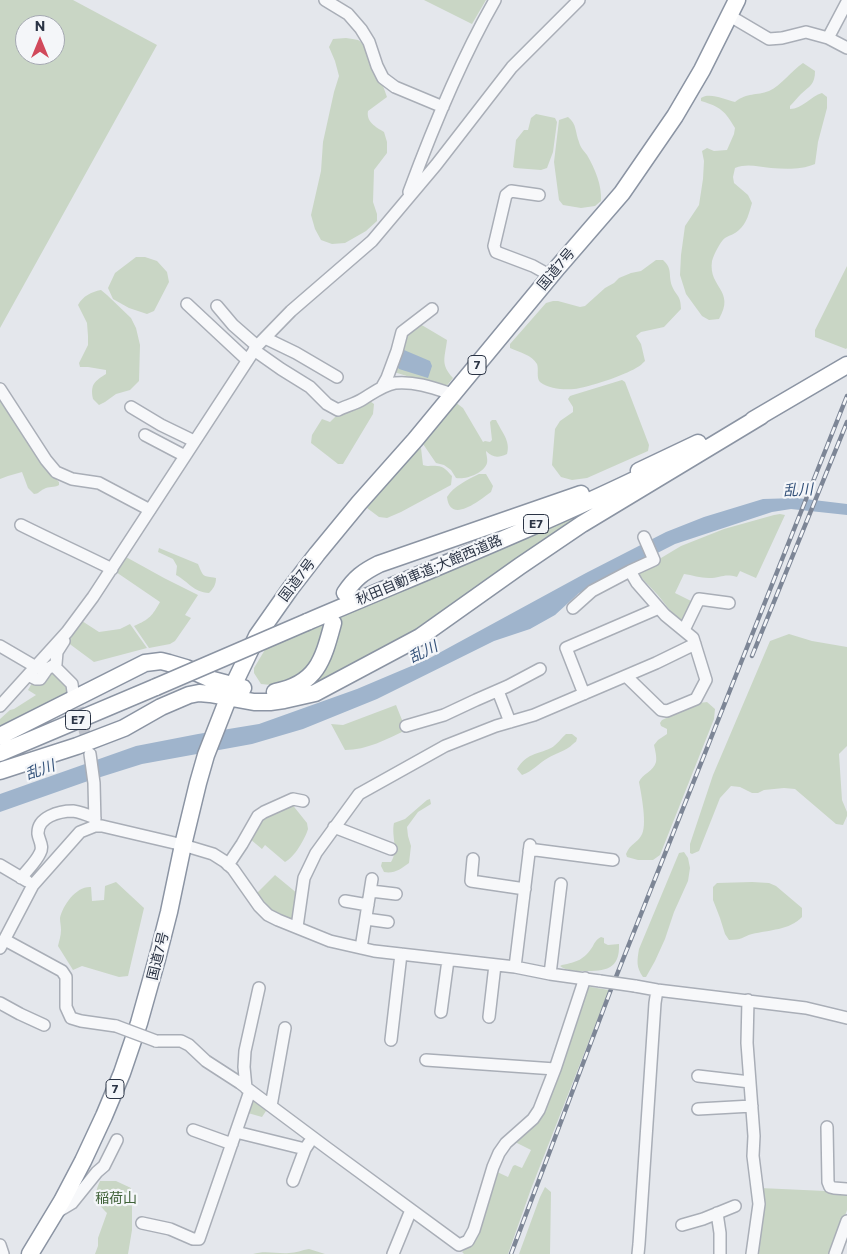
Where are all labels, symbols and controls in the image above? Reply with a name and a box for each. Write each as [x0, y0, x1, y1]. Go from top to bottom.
north arrow [15, 15, 65, 65]
text: N [35, 17, 45, 34]
street label: 国道7号 [534, 245, 578, 293]
road number: 7 [468, 356, 486, 374]
water label: 乱川 [783, 480, 813, 500]
road number: E7 [524, 514, 548, 534]
street label: 秋田自動車道;大館西道路 [353, 532, 505, 608]
street label: 国道7号 [275, 555, 319, 605]
water label: 乱川 [406, 637, 440, 667]
road number: E7 [66, 710, 90, 730]
water label: 乱川 [23, 756, 57, 784]
street label: 国道7号 [144, 930, 172, 982]
road number: 7 [106, 1080, 124, 1098]
park label: 稲荷山 [95, 1190, 137, 1206]

